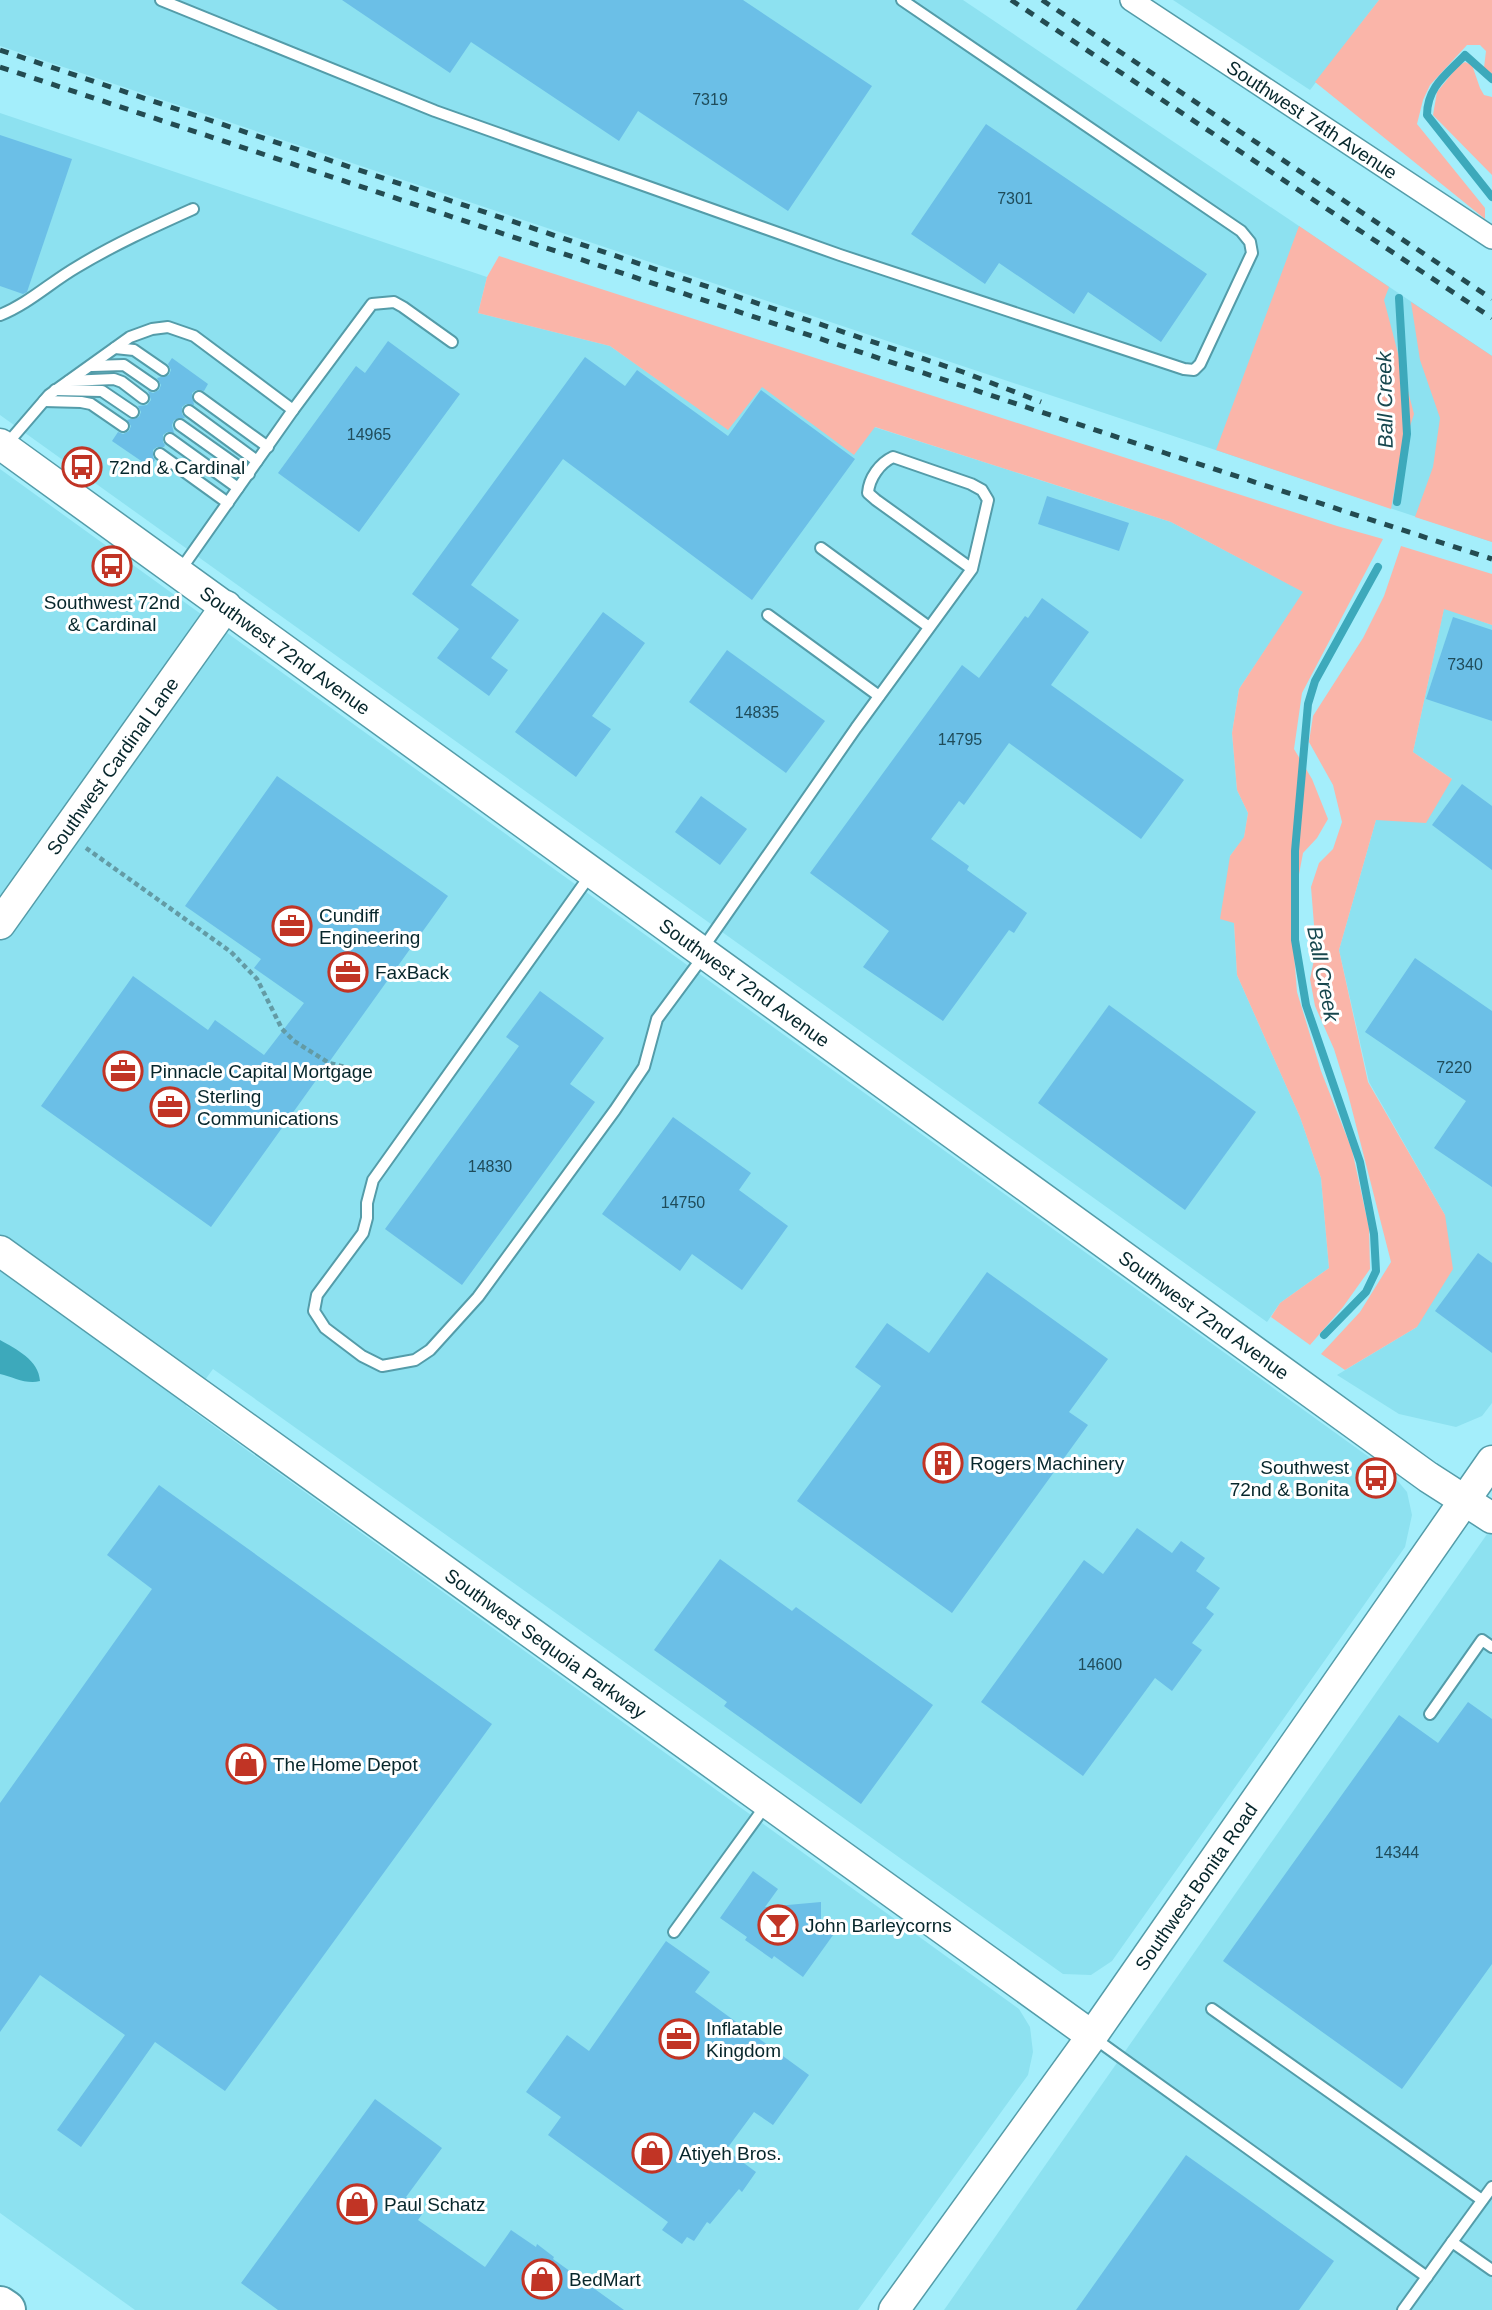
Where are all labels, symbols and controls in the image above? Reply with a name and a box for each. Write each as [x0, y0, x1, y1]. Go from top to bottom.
street label: Southwest 74th Avenue [1223, 56, 1401, 184]
house number: 7319 [692, 91, 728, 108]
house number: 7301 [997, 190, 1033, 207]
water label: Ball Creek [1372, 350, 1397, 449]
house number: 14965 [347, 426, 391, 443]
bus stop icon: 72nd & Cardinal [61, 446, 103, 488]
place label: 72nd & Cardinal [109, 457, 245, 478]
bus stop icon: Southwest 72nd & Cardinal [91, 545, 133, 587]
street label: Southwest 72nd Avenue [196, 582, 374, 719]
place label: Southwest 72nd & Cardinal [44, 592, 180, 635]
house number: 7340 [1447, 656, 1483, 673]
street label: Southwest Cardinal Lane [43, 673, 183, 859]
house number: 14835 [735, 704, 779, 721]
house number: 14795 [938, 731, 982, 748]
office icon: Cundiff Engineering [271, 905, 313, 947]
place label: Cundiff Engineering [319, 905, 420, 948]
street label: Southwest 72nd Avenue [655, 915, 833, 1052]
water label: Ball Creek [1303, 924, 1344, 1025]
office icon: FaxBack [327, 951, 369, 993]
place label: FaxBack [375, 962, 449, 983]
office icon: Pinnacle Capital Mortgage [102, 1050, 144, 1092]
house number: 7220 [1436, 1059, 1472, 1076]
place label: Pinnacle Capital Mortgage [150, 1061, 373, 1082]
office icon: Sterling Communications [149, 1086, 191, 1128]
place label: Sterling Communications [197, 1086, 339, 1129]
house number: 14830 [468, 1158, 512, 1175]
house number: 14750 [661, 1194, 705, 1211]
street label: Southwest 72nd Avenue [1115, 1247, 1293, 1384]
building icon: Rogers Machinery [922, 1442, 964, 1484]
place label: Rogers Machinery [970, 1453, 1125, 1474]
place label: Southwest 72nd & Bonita [1230, 1457, 1350, 1500]
bus stop icon: Southwest 72nd & Bonita [1355, 1457, 1397, 1499]
street label: Southwest Sequoia Parkway [441, 1564, 650, 1723]
house number: 14600 [1078, 1656, 1122, 1673]
shop icon: The Home Depot [225, 1743, 267, 1785]
place label: The Home Depot [273, 1754, 418, 1775]
street label: Southwest Bonita Road [1131, 1799, 1262, 1975]
house number: 14344 [1375, 1844, 1419, 1861]
bar icon: John Barleycorns [757, 1904, 799, 1946]
place label: John Barleycorns [805, 1915, 952, 1936]
office icon: Inflatable Kingdom [658, 2018, 700, 2060]
place label: Inflatable Kingdom [706, 2018, 783, 2061]
shop icon: Atiyeh Bros. [631, 2132, 673, 2174]
place label: Atiyeh Bros. [679, 2143, 781, 2164]
shop icon: Paul Schatz [336, 2183, 378, 2225]
place label: Paul Schatz [384, 2194, 485, 2215]
shop icon: BedMart [521, 2258, 563, 2300]
place label: BedMart [569, 2269, 642, 2290]

